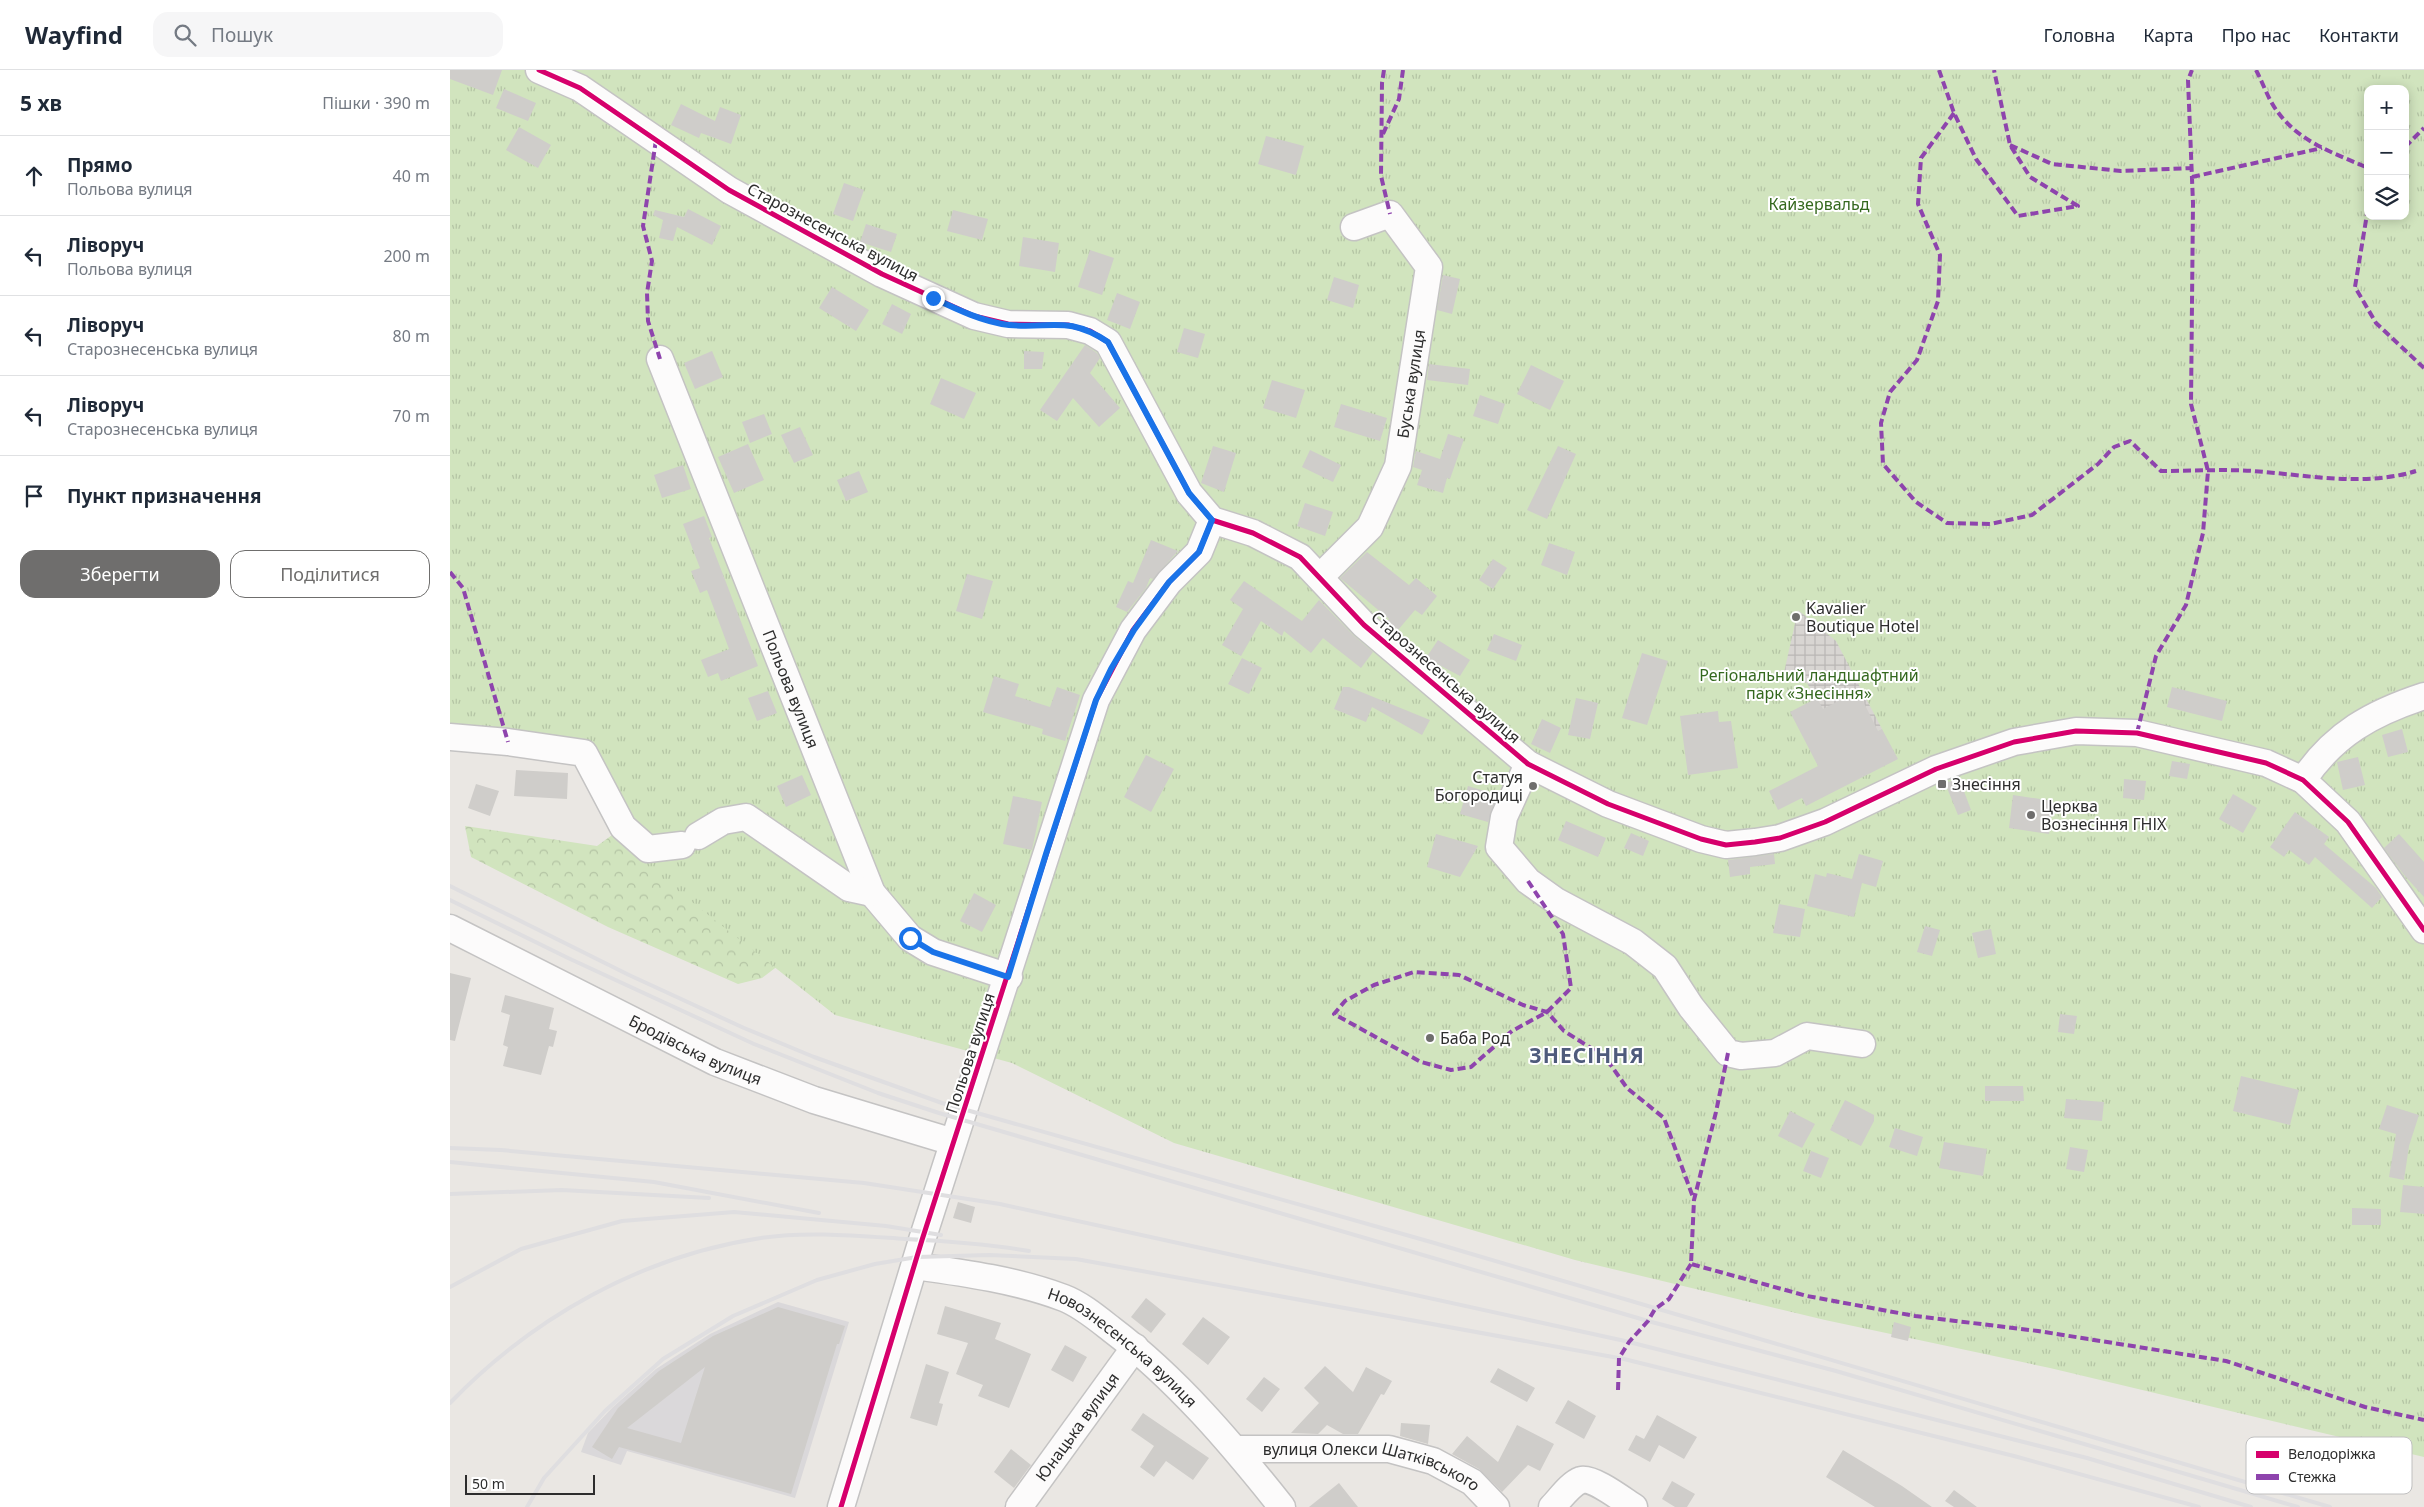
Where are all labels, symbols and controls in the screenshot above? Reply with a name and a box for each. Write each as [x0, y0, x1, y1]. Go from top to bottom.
search box [153, 12, 503, 57]
text: Wayfind [25, 18, 123, 51]
icon: search [171, 21, 199, 49]
text: Пошук [211, 22, 273, 48]
text: Головна [2044, 23, 2115, 47]
text: Карта [2143, 23, 2193, 47]
text: Про нас [2221, 23, 2291, 47]
text: Контакти [2319, 23, 2399, 47]
map controls [2364, 85, 2409, 220]
button: + [2364, 85, 2409, 130]
text: 5 хв [20, 89, 62, 117]
text: Пішки · 390 m [322, 92, 430, 114]
button: − [2364, 130, 2409, 175]
text: Прямо [67, 152, 133, 178]
icon: ahead [20, 162, 48, 190]
text: 40 m [393, 165, 430, 187]
button: layers [2364, 175, 2409, 220]
street label: Старознесенська вулиця [744, 177, 922, 287]
text: Польова вулиця [67, 178, 193, 200]
park label: Кайзервальд [1769, 193, 1870, 215]
text: Ліворуч [67, 232, 144, 258]
icon: left [20, 242, 48, 270]
text: 200 m [383, 245, 430, 267]
text: Польова вулиця [67, 258, 193, 280]
route end [922, 287, 945, 310]
text: Ліворуч [67, 312, 144, 338]
icon: left [20, 322, 48, 350]
text: 80 m [393, 325, 430, 347]
street label: Буська вулиця [1391, 328, 1430, 440]
text: Старознесенська вулиця [67, 338, 258, 360]
text: Ліворуч [67, 392, 144, 418]
icon: left [20, 402, 48, 430]
text: 70 m [393, 405, 430, 427]
text: Старознесенська вулиця [67, 418, 258, 440]
icon: arrive [20, 482, 48, 510]
text: Пункт призначення [67, 483, 261, 509]
button: Зберегти [20, 550, 220, 598]
button: Поділитися [230, 550, 430, 598]
place label: Kavalier Boutique Hotel [1806, 597, 1919, 637]
street label: Старознесенська вулиця [1367, 606, 1525, 748]
marker: Kavalier Boutique Hotel [1790, 611, 1802, 623]
street label: Польова вулиця [758, 627, 824, 751]
park label: Регіональний ландшафтний парк «Знесіння» [1699, 664, 1919, 704]
place label: Статуя Богородиці [1435, 766, 1523, 806]
place label: Знесіння [1952, 773, 2021, 795]
marker: Знесіння [1936, 778, 1948, 790]
marker: Статуя Богородиці [1527, 780, 1539, 792]
place label: Церква Вознесіння ГНІХ [2041, 795, 2167, 835]
marker: Церква Вознесіння ГНІХ [2025, 809, 2037, 821]
route start [899, 927, 922, 950]
street label: Польова вулиця [940, 990, 1000, 1116]
street label: Бродівська вулиця [625, 1009, 765, 1090]
place label: Баба Род [1440, 1027, 1510, 1049]
marker: Баба Род [1424, 1032, 1436, 1044]
district label: ЗНЕСІННЯ [1529, 1041, 1645, 1069]
street label: Новознесенська вулиця [1045, 1282, 1202, 1412]
street label: Юнацька вулиця [1030, 1368, 1124, 1486]
street label: вулиця Олекси Шатківського [1263, 1437, 1486, 1496]
legend [2246, 1437, 2412, 1494]
text: Велодоріжка [2288, 1444, 2376, 1463]
text: Стежка [2288, 1467, 2336, 1486]
scale bar [465, 1472, 595, 1495]
text: 50 m [472, 1474, 505, 1493]

